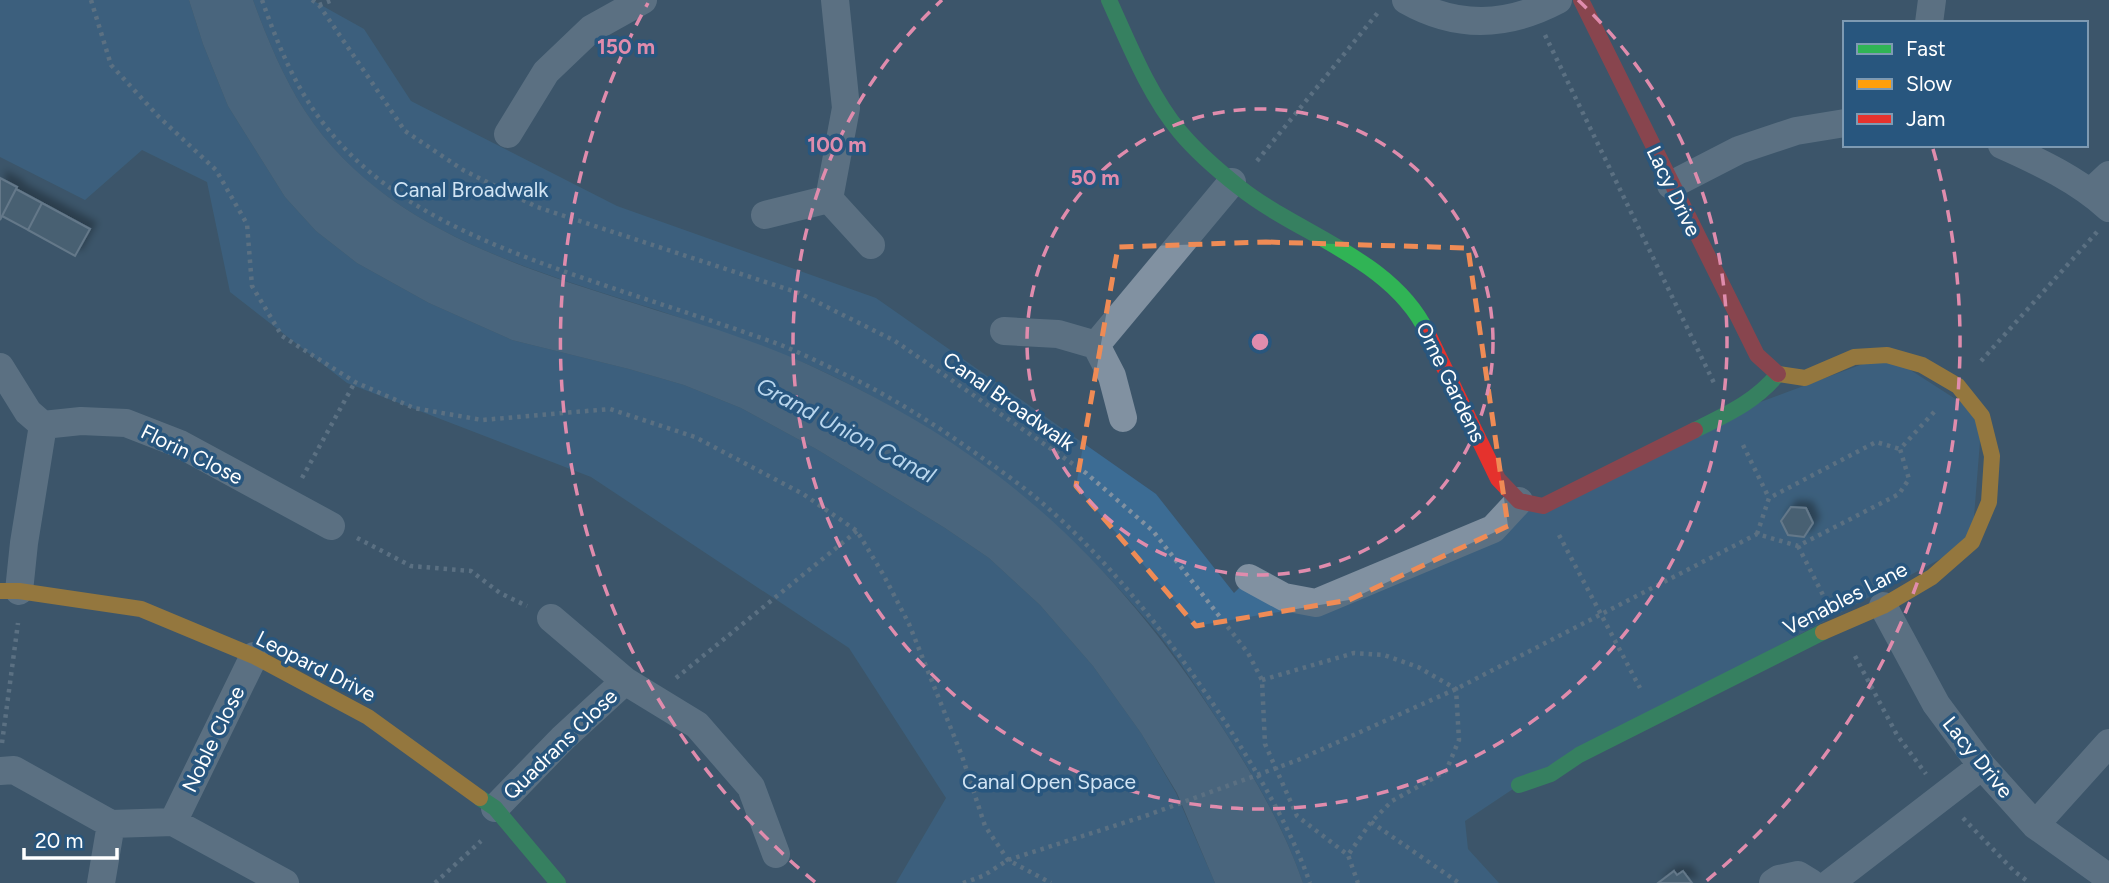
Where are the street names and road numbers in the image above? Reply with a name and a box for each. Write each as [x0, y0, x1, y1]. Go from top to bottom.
street label: Lacy Drive [1641, 142, 1707, 240]
street label: Orne Gardens [1411, 318, 1491, 446]
street label: Canal Broadwalk [938, 346, 1080, 456]
street label: Florin Close [137, 419, 247, 489]
street label: Venables Lane [1779, 556, 1911, 640]
street label: Leopard Drive [252, 625, 380, 707]
street label: Noble Close [177, 682, 249, 796]
street label: Quadrans Close [498, 683, 622, 805]
street label: Lacy Drive [1938, 711, 2018, 803]

